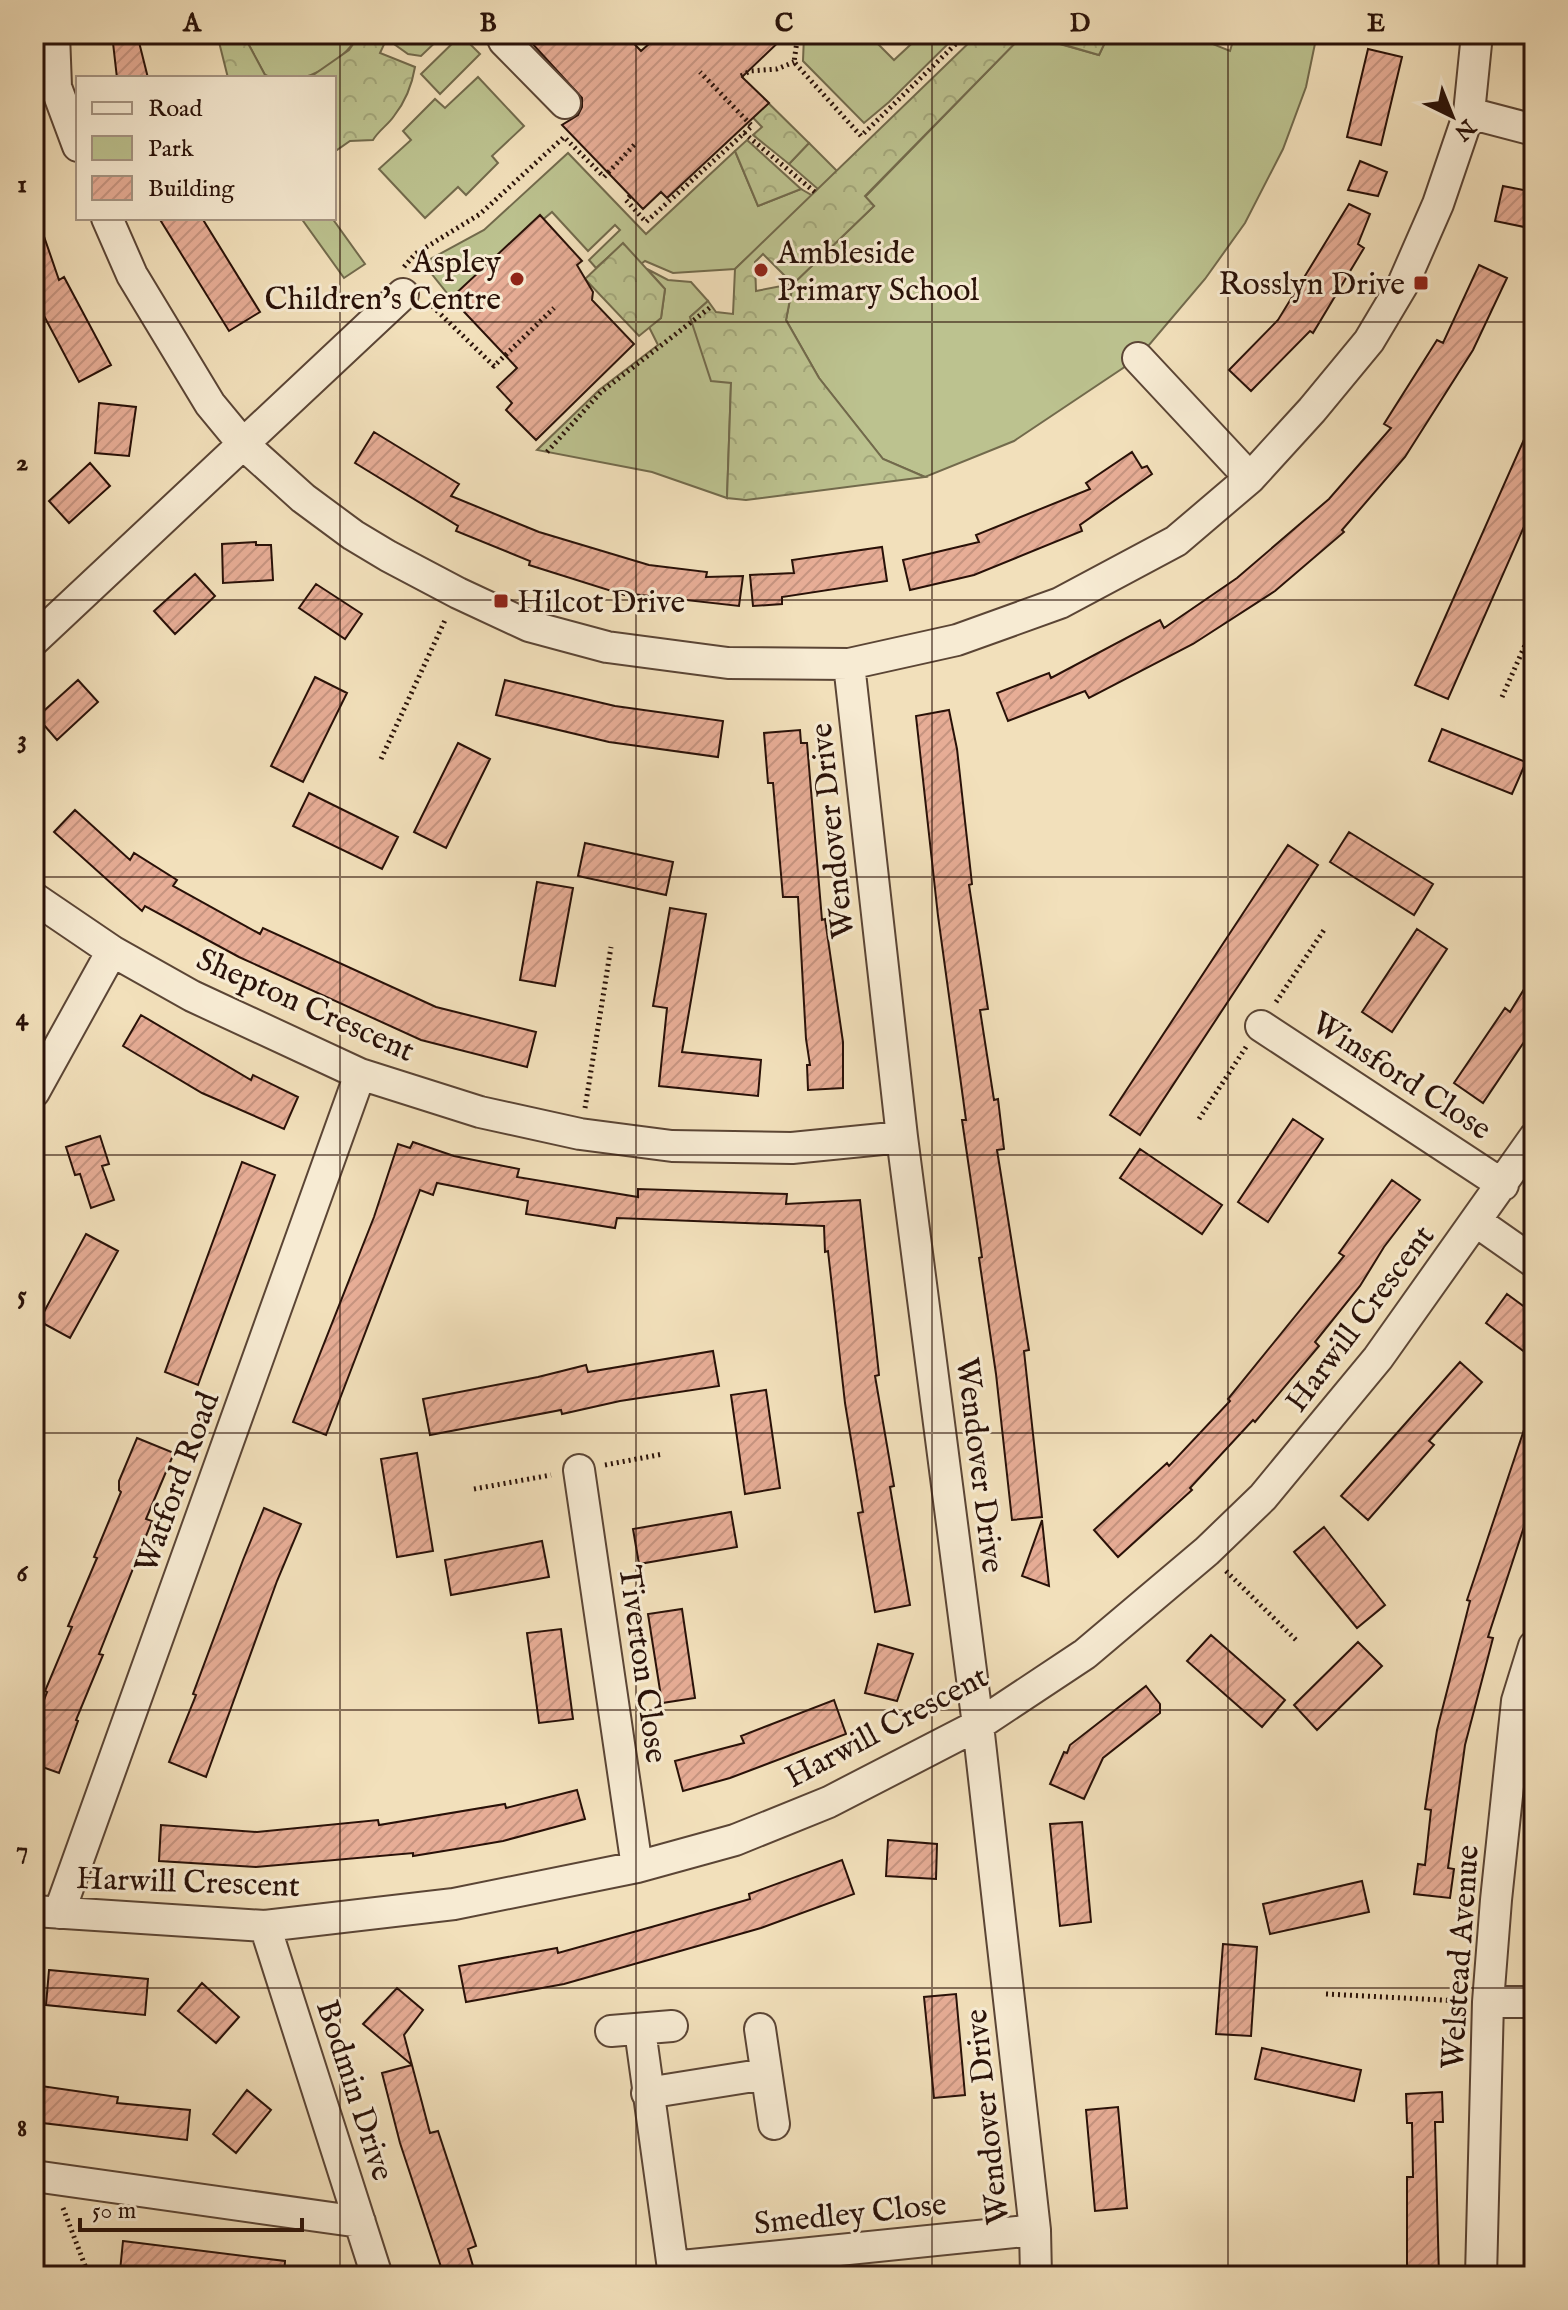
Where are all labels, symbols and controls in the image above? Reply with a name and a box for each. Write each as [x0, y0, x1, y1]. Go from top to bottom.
text: A [182, 7, 202, 40]
text: B [479, 7, 497, 40]
text: C [775, 7, 794, 40]
text: D [1070, 7, 1091, 40]
text: E [1367, 7, 1385, 40]
legend [76, 76, 336, 220]
north arrow [1412, 76, 1492, 156]
text: Road [148, 94, 202, 125]
text: N [1448, 112, 1482, 146]
text: Park [148, 134, 194, 165]
text: 1 [17, 168, 27, 201]
text: Building [148, 174, 235, 205]
place label: Ambleside Primary School [776, 234, 979, 312]
place label: Aspley Children's Centre [265, 243, 501, 321]
marker: Ambleside Primary School [752, 261, 770, 279]
place label: Rosslyn Drive [1218, 265, 1405, 306]
marker: Aspley Children's Centre [508, 270, 526, 288]
marker: Rosslyn Drive [1412, 274, 1430, 292]
text: 2 [16, 446, 28, 479]
place label: Hilcot Drive [517, 583, 685, 624]
marker: Hilcot Drive [492, 592, 510, 610]
street label: Wendover Drive [802, 721, 865, 941]
text: 3 [17, 723, 27, 756]
street label: Shepton Crescent [190, 940, 420, 1073]
text: 4 [16, 1001, 30, 1034]
street label: Winsford Close [1303, 1004, 1498, 1150]
street label: Harwill Crescent [1277, 1218, 1445, 1421]
text: 5 [17, 1279, 27, 1312]
street label: Wendover Drive [945, 1355, 1012, 1575]
street label: Watford Road [127, 1386, 230, 1579]
text: 6 [17, 1557, 29, 1590]
street label: Tiverton Close [607, 1563, 676, 1766]
street label: Harwill Crescent [779, 1658, 996, 1799]
text: 7 [16, 1834, 28, 1867]
street label: Welstead Avenue [1433, 1844, 1490, 2071]
street label: Harwill Crescent [75, 1859, 301, 1908]
street label: Bodmin Drive [305, 1995, 402, 2186]
street label: Wendover Drive [957, 2007, 1020, 2227]
text: 8 [17, 2112, 27, 2145]
scale bar [80, 2182, 302, 2232]
street label: Smedley Close [752, 2185, 949, 2246]
text: 50 m [92, 2196, 136, 2227]

